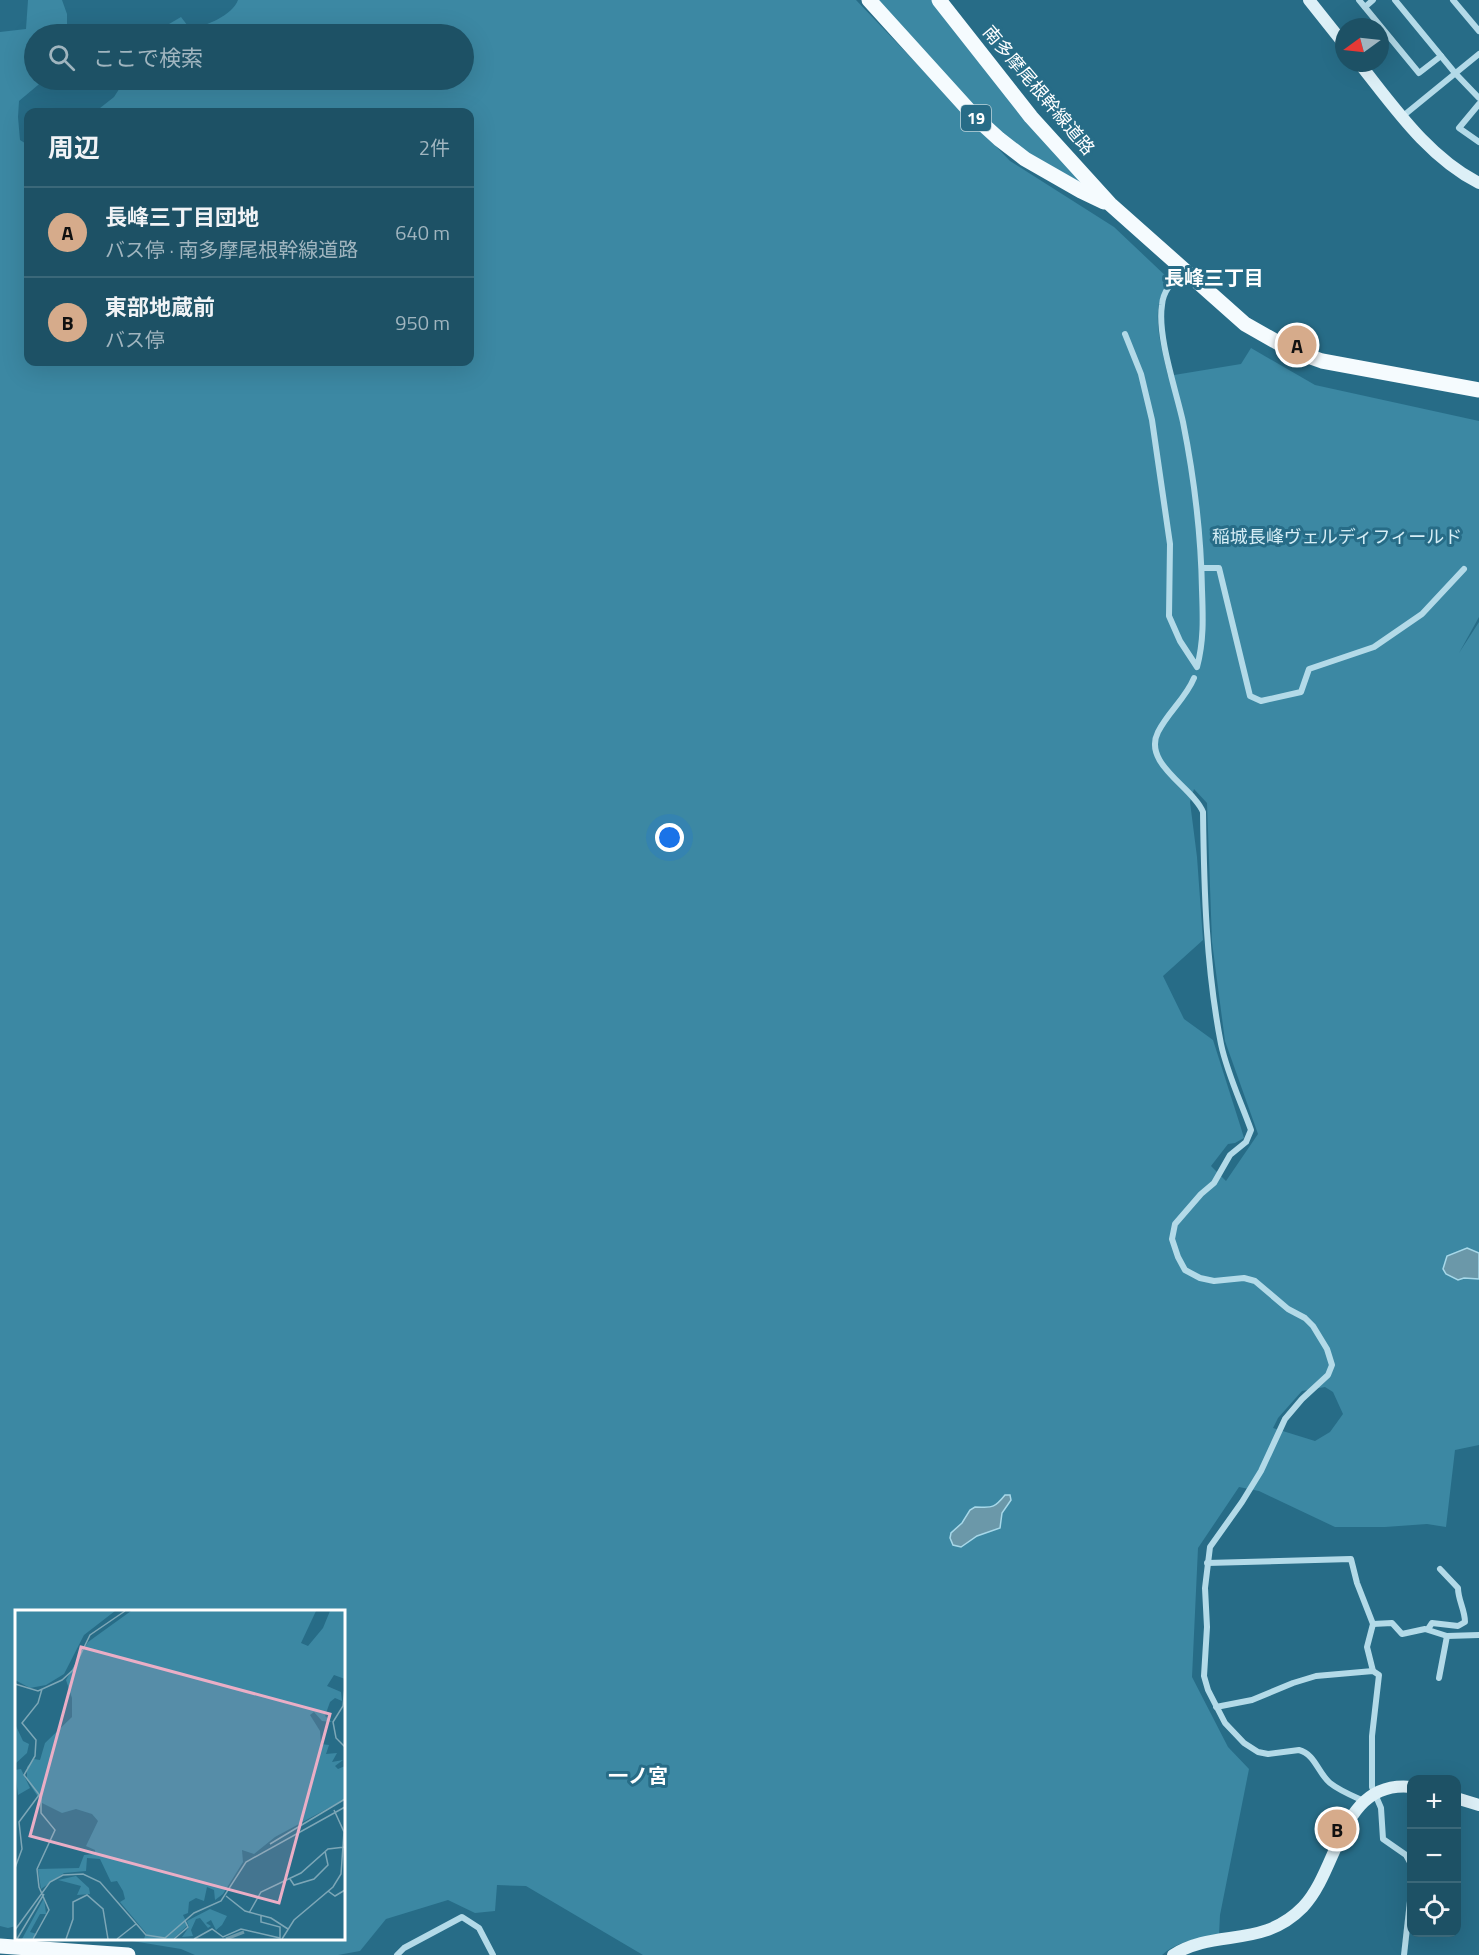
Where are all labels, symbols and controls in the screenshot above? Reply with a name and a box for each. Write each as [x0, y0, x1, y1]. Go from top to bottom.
north arrow [1335, 18, 1389, 72]
street label: 南多摩尾根幹線道路 [977, 19, 1101, 161]
search box [24, 24, 474, 90]
icon: search [45, 41, 78, 74]
text: ここで検索 [93, 41, 203, 75]
road number: 19 [961, 105, 991, 131]
text: 周辺 [48, 128, 100, 167]
text: 2件 [419, 132, 450, 163]
text: 長峰三丁目団地 [105, 200, 259, 234]
text: A [61, 217, 74, 248]
text: 640 m [395, 217, 450, 248]
text: バス停 · 南多摩尾根幹線道路 [105, 234, 358, 265]
district label: 長峰三丁目 [1164, 262, 1264, 293]
text: 東部地蔵前 [105, 290, 215, 324]
text: B [61, 307, 74, 338]
text: 950 m [395, 307, 450, 338]
pin: A [1278, 322, 1316, 368]
text: バス停 [105, 324, 165, 355]
park label: 稲城長峰ヴェルディフィールド [1212, 523, 1462, 550]
your location [655, 823, 684, 852]
inset map [15, 1610, 345, 1940]
district label: 一ノ宮 [608, 1760, 668, 1791]
map controls [1407, 1775, 1461, 1937]
button: + [1407, 1775, 1461, 1829]
pin: B [1318, 1806, 1356, 1852]
button: − [1407, 1829, 1461, 1883]
button: locate [1407, 1883, 1461, 1937]

